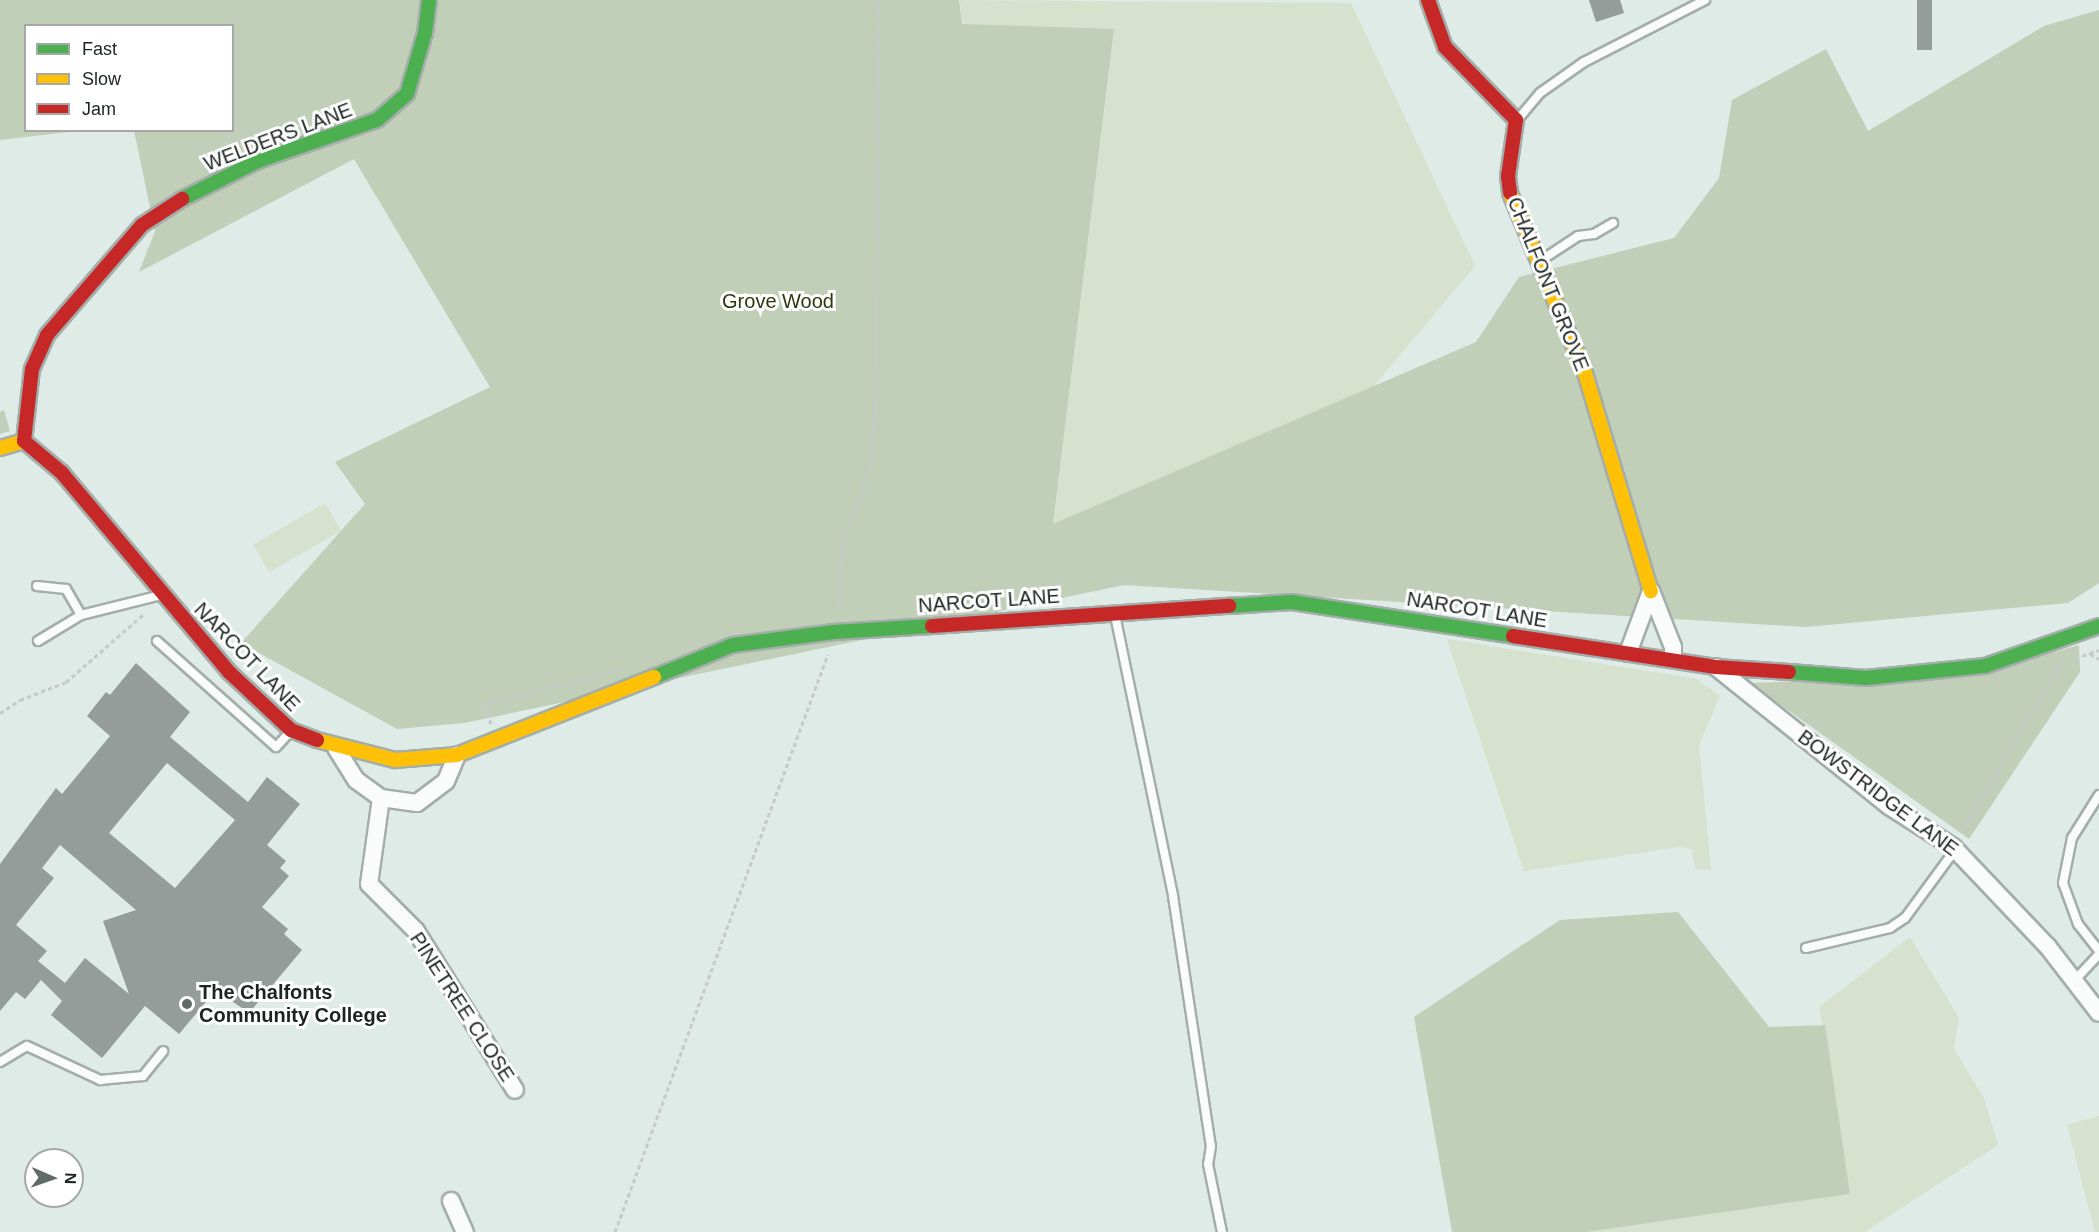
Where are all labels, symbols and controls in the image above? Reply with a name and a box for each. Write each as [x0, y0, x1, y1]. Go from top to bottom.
legend [24, 24, 234, 132]
text: Fast [82, 39, 117, 59]
text: Slow [82, 69, 121, 89]
street label: WELDERS LANE [201, 98, 355, 176]
text: Jam [82, 99, 116, 119]
street label: CHALFONT GROVE [1502, 193, 1594, 375]
park label: Grove Wood [722, 289, 834, 313]
street label: NARCOT LANE [917, 584, 1061, 618]
street label: NARCOT LANE [1405, 587, 1549, 633]
street label: NARCOT LANE [189, 598, 305, 716]
street label: BOWSTRIDGE LANE [1793, 725, 1963, 861]
street label: PINETREE CLOSE [405, 928, 519, 1086]
place label: The Chalfonts Community College [199, 981, 387, 1028]
marker: The Chalfonts Community College [180, 997, 194, 1011]
north arrow [24, 1148, 84, 1208]
text: N [62, 1173, 79, 1185]

